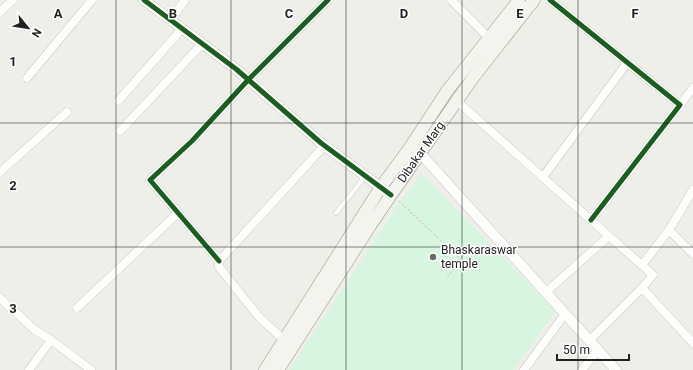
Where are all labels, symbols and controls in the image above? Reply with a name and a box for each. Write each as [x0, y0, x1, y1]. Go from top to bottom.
text: A [54, 6, 63, 21]
text: B [169, 6, 177, 21]
text: C [285, 6, 294, 21]
text: D [400, 6, 408, 21]
text: E [516, 6, 524, 21]
text: F [631, 6, 639, 21]
north arrow [8, 8, 48, 48]
text: N [29, 26, 44, 40]
text: 1 [9, 54, 17, 69]
street label: Dibakar Marg [395, 119, 447, 185]
text: 2 [9, 178, 17, 193]
place label: Bhaskaraswar temple [441, 243, 517, 271]
marker: Bhaskaraswar temple [428, 252, 438, 262]
text: 3 [9, 301, 17, 316]
scale bar [557, 336, 629, 362]
text: 50 m [563, 343, 590, 357]

